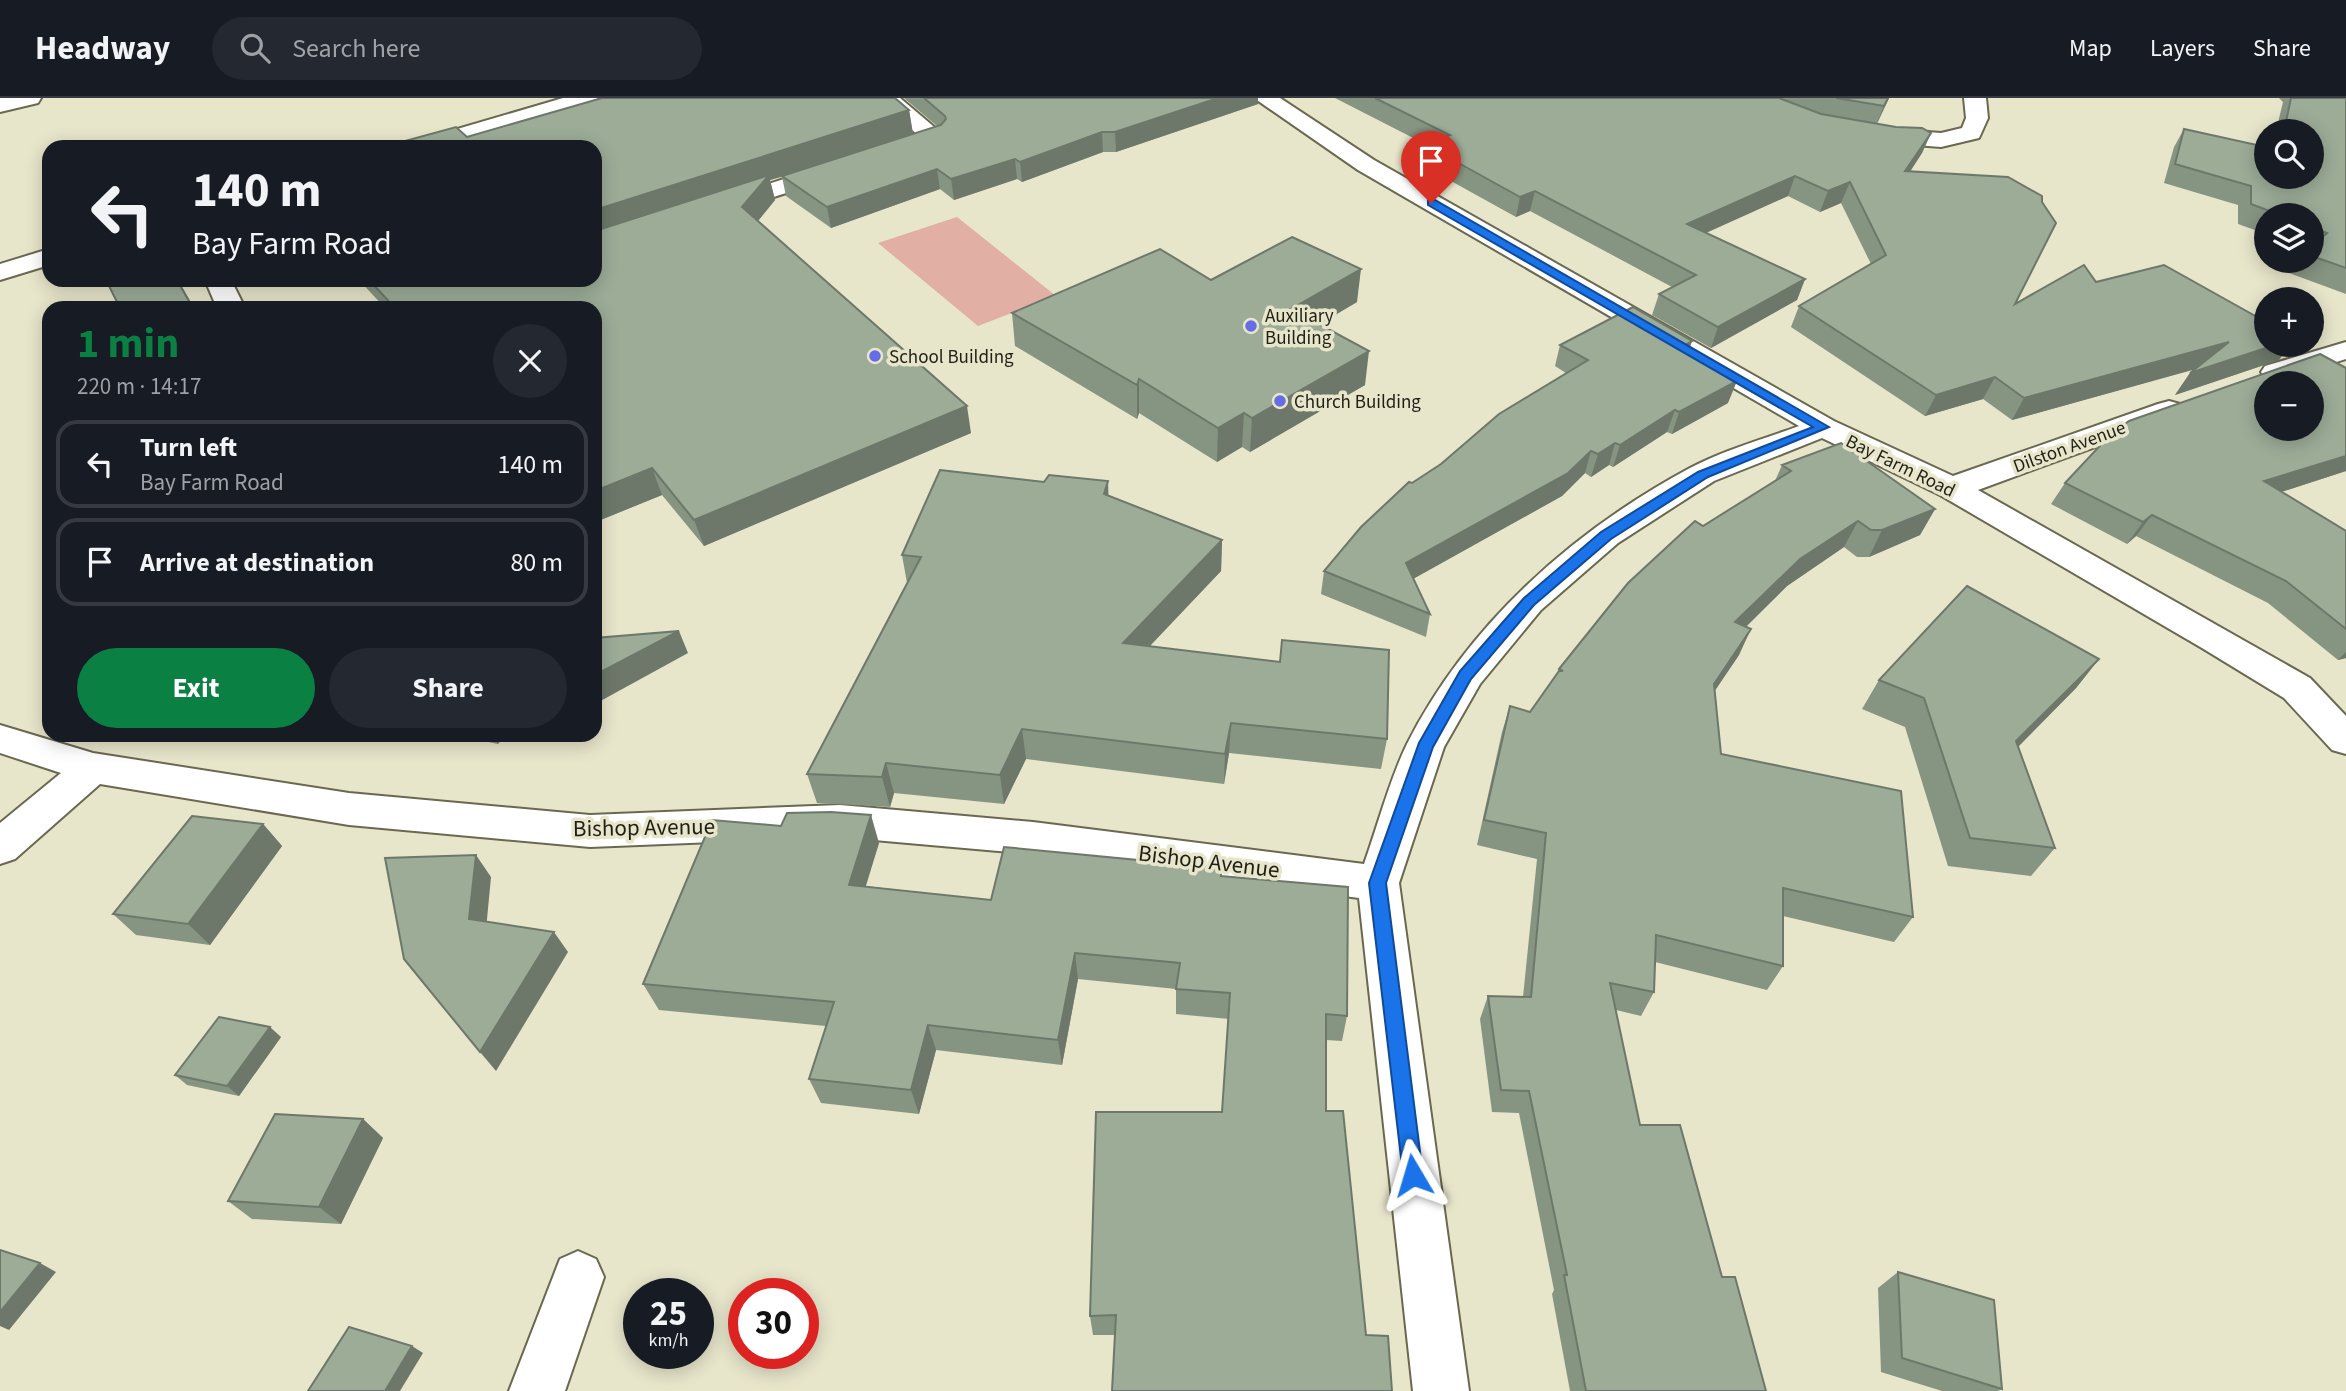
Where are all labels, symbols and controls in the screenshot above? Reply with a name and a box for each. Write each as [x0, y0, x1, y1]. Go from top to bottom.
search box [212, 17, 702, 80]
text: Headway [35, 25, 170, 72]
icon: search [236, 29, 274, 67]
text: Search here [292, 30, 420, 67]
text: Map [2069, 31, 2112, 66]
text: Layers [2150, 31, 2215, 66]
text: Share [2253, 31, 2311, 66]
map controls [2254, 119, 2324, 441]
button: search [2254, 119, 2324, 189]
pin [1401, 131, 1461, 203]
icon: arrive [1412, 142, 1450, 180]
text: 140 m [192, 156, 321, 226]
icon: left [77, 168, 168, 259]
button: layers [2254, 203, 2324, 273]
text: Bay Farm Road [192, 221, 392, 267]
button: + [2254, 287, 2324, 357]
place label: Auxiliary Building [1265, 303, 1334, 352]
text: 1 min [77, 314, 179, 374]
marker: Auxiliary Building [1243, 318, 1259, 334]
button: close [493, 324, 567, 398]
place label: School Building [889, 344, 1014, 371]
marker: School Building [867, 348, 883, 364]
text: 220 m · 14:17 [77, 370, 201, 403]
button: − [2254, 371, 2324, 441]
place label: Church Building [1294, 389, 1421, 416]
marker: Church Building [1272, 393, 1288, 409]
street label: Dilston Avenue [2009, 415, 2130, 480]
street label: Bay Farm Road [1841, 428, 1960, 504]
text: Turn left [140, 429, 237, 466]
icon: left [81, 445, 119, 483]
text: 140 m [497, 446, 563, 483]
text: Bay Farm Road [140, 466, 284, 499]
icon: arrive [81, 543, 119, 581]
text: Arrive at destination [140, 544, 374, 581]
text: 80 m [510, 544, 563, 581]
button: Exit [77, 648, 315, 728]
button: Share [329, 648, 567, 728]
street label: Bishop Avenue [573, 810, 715, 845]
street label: Bishop Avenue [1136, 836, 1281, 887]
position arrow [1376, 1138, 1450, 1212]
speed limit sign: 30 [728, 1278, 819, 1369]
text: 25 [650, 1289, 687, 1339]
text: km/h [649, 1328, 688, 1353]

